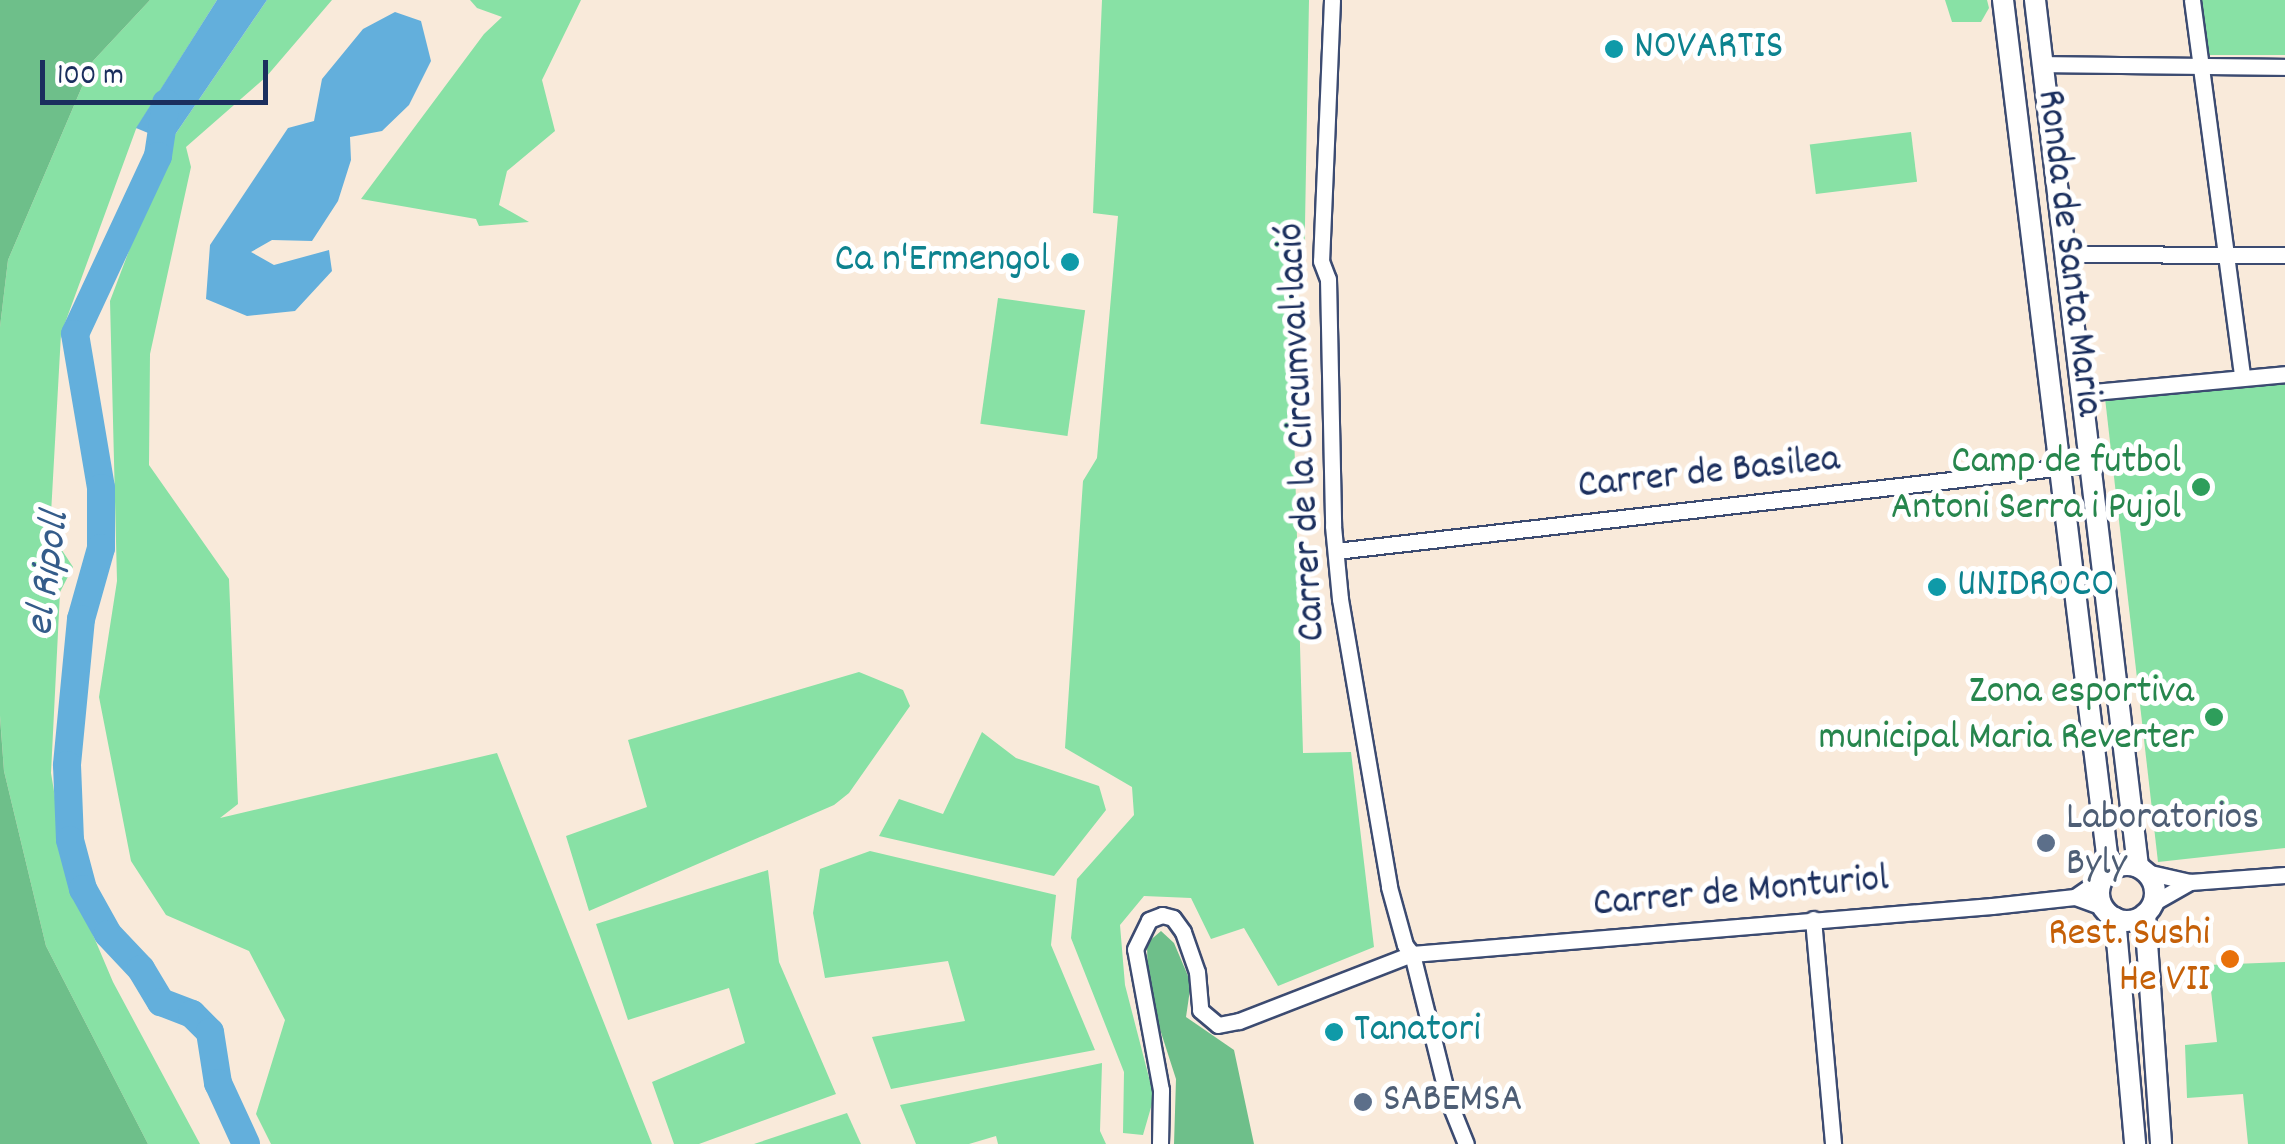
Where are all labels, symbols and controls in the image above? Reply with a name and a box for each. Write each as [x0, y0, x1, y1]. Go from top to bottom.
place label: NOVARTIS [1634, 25, 1783, 73]
marker: NOVARTIS [1603, 38, 1625, 60]
scale bar [45, 40, 272, 102]
text: 100 m [57, 56, 124, 99]
street label: Ronda de Santa Maria [2023, 87, 2111, 419]
street label: Carrer de la Circumval·lació [1269, 221, 1339, 643]
place label: Ca n'Ermengol [835, 238, 1050, 286]
marker: Ca n'Ermengol [1059, 251, 1081, 273]
street label: Carrer de Basilea [1576, 437, 1842, 513]
place label: Camp de futbol Antoni Serra i Pujol [1891, 440, 2181, 534]
marker: Camp de futbol Antoni Serra i Pujol [2190, 476, 2212, 498]
water label: el Ripoll [16, 509, 84, 639]
place label: UNIDROCO [1957, 563, 2114, 611]
marker: UNIDROCO [1926, 576, 1948, 598]
place label: Zona esportiva municipal Maria Reverter [1819, 670, 2194, 764]
marker: Zona esportiva municipal Maria Reverter [2203, 706, 2225, 728]
place label: Laboratorios Byly [2066, 796, 2259, 890]
marker: Laboratorios Byly [2035, 832, 2057, 854]
street label: Carrer de Monturiol [1591, 857, 1891, 931]
place label: Rest. Sushi He VII [2048, 912, 2210, 1006]
marker: Rest. Sushi He VII [2219, 948, 2241, 970]
place label: Tanatori [1354, 1008, 1481, 1056]
marker: Tanatori [1323, 1021, 1345, 1043]
place label: SABEMSA [1383, 1078, 1523, 1126]
marker: SABEMSA [1352, 1091, 1374, 1113]

